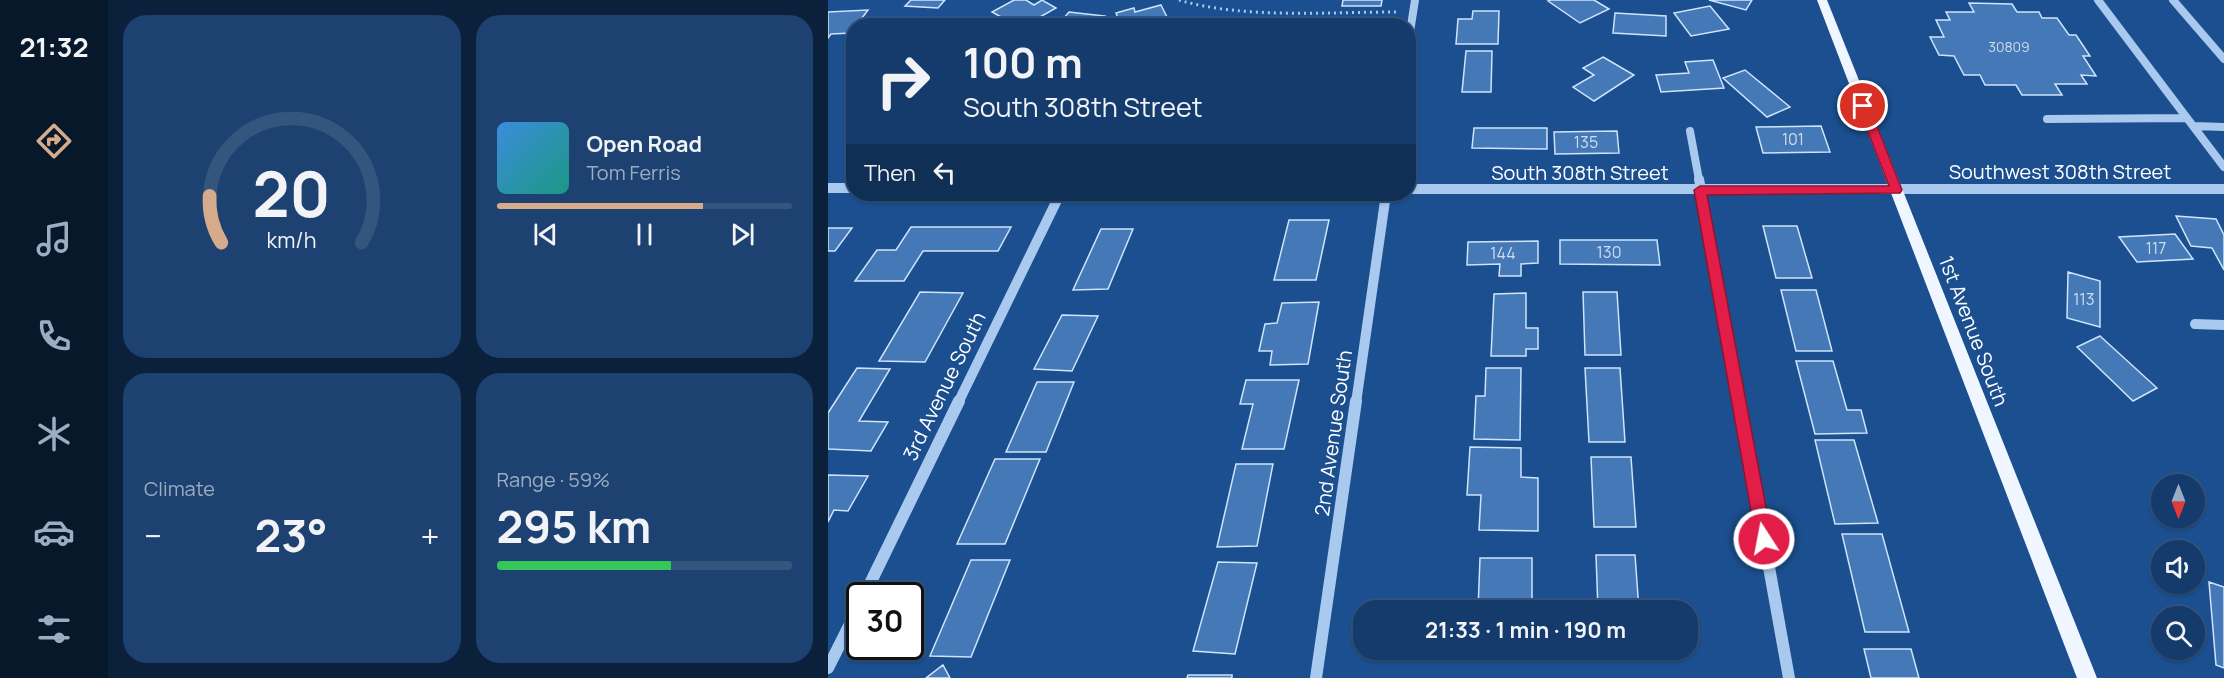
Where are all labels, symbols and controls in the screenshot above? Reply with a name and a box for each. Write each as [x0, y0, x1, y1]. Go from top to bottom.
text: 21:32 [20, 28, 88, 65]
text: 100 m [963, 33, 1083, 91]
house number: 30809 [1988, 37, 2030, 56]
icon: right [864, 42, 942, 120]
pin [1837, 80, 1888, 131]
text: South 308th Street [963, 88, 1203, 125]
icon: arrive [1846, 89, 1879, 122]
icon: directions [33, 120, 75, 162]
house number: 101 [1782, 128, 1804, 150]
text: Open Road [587, 129, 702, 159]
house number: 135 [1574, 131, 1598, 153]
text: 20 [253, 151, 331, 237]
icon: left [928, 156, 961, 189]
text: Then [864, 158, 916, 188]
street label: Southwest 308th Street [1949, 158, 2171, 185]
text: Tom Ferris [587, 159, 681, 186]
street label: South 308th Street [1491, 159, 1669, 186]
icon: music [33, 218, 75, 260]
icon: previous [529, 218, 562, 251]
icon: pause [628, 218, 661, 251]
icon: next [726, 218, 759, 251]
text: km/h [267, 226, 317, 255]
house number: 117 [2146, 237, 2166, 259]
house number: 130 [1597, 241, 1621, 263]
house number: 144 [1490, 242, 1516, 264]
street label: 1st Avenue South [1933, 252, 2015, 410]
house number: 113 [2073, 288, 2095, 310]
street label: 3rd Avenue South [896, 307, 992, 465]
icon: phone [33, 315, 75, 357]
street label: 2nd Avenue South [1308, 348, 1358, 518]
icon: climate [33, 413, 75, 455]
text: Range · 59% [497, 466, 610, 493]
north arrow [2151, 474, 2205, 528]
map controls [2151, 474, 2205, 660]
text: Climate [144, 475, 215, 502]
text: 295 km [497, 495, 651, 557]
text: 23° [255, 504, 328, 566]
position arrow [1732, 507, 1796, 571]
icon: car [33, 511, 75, 553]
text: − [144, 513, 162, 558]
text: + [420, 513, 439, 558]
button: sound [2151, 540, 2205, 594]
speed limit sign: 30 [846, 582, 924, 660]
button: search [2151, 606, 2205, 660]
icon: filters [33, 608, 75, 650]
text: 21:33 · 1 min · 190 m [1425, 615, 1626, 645]

